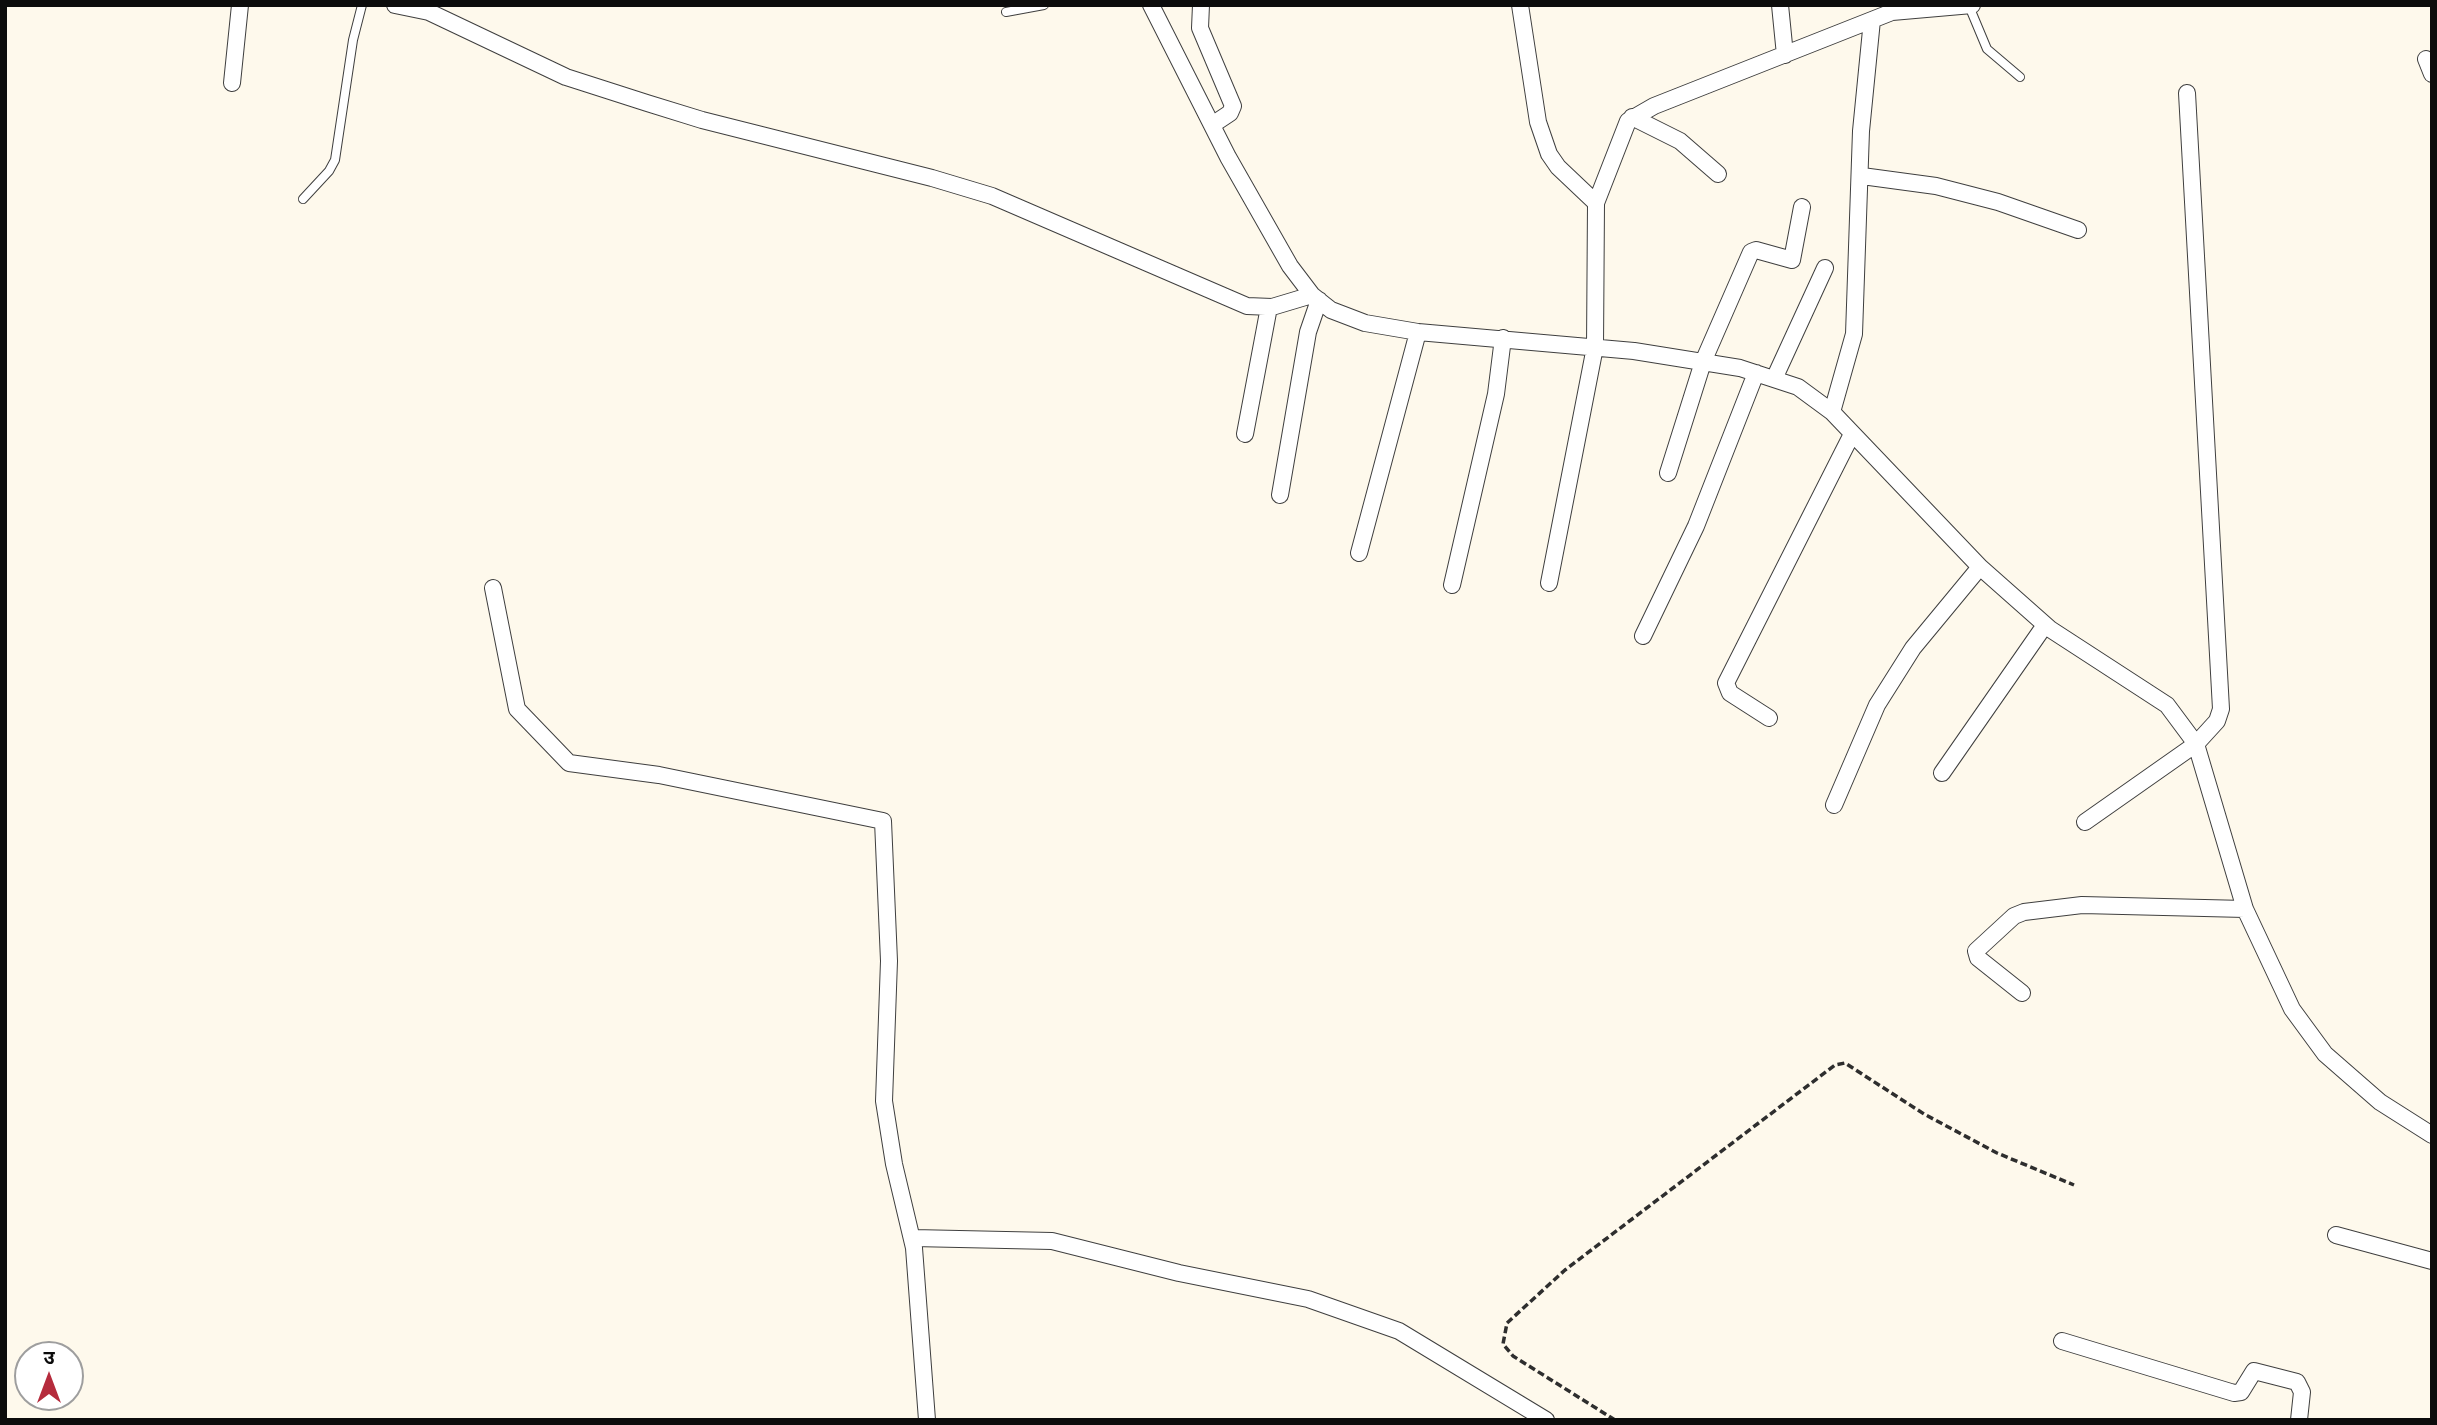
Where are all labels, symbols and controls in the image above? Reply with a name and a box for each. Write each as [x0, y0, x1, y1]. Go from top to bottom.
north arrow [14, 1341, 84, 1411]
text: उ [43, 1344, 55, 1370]

